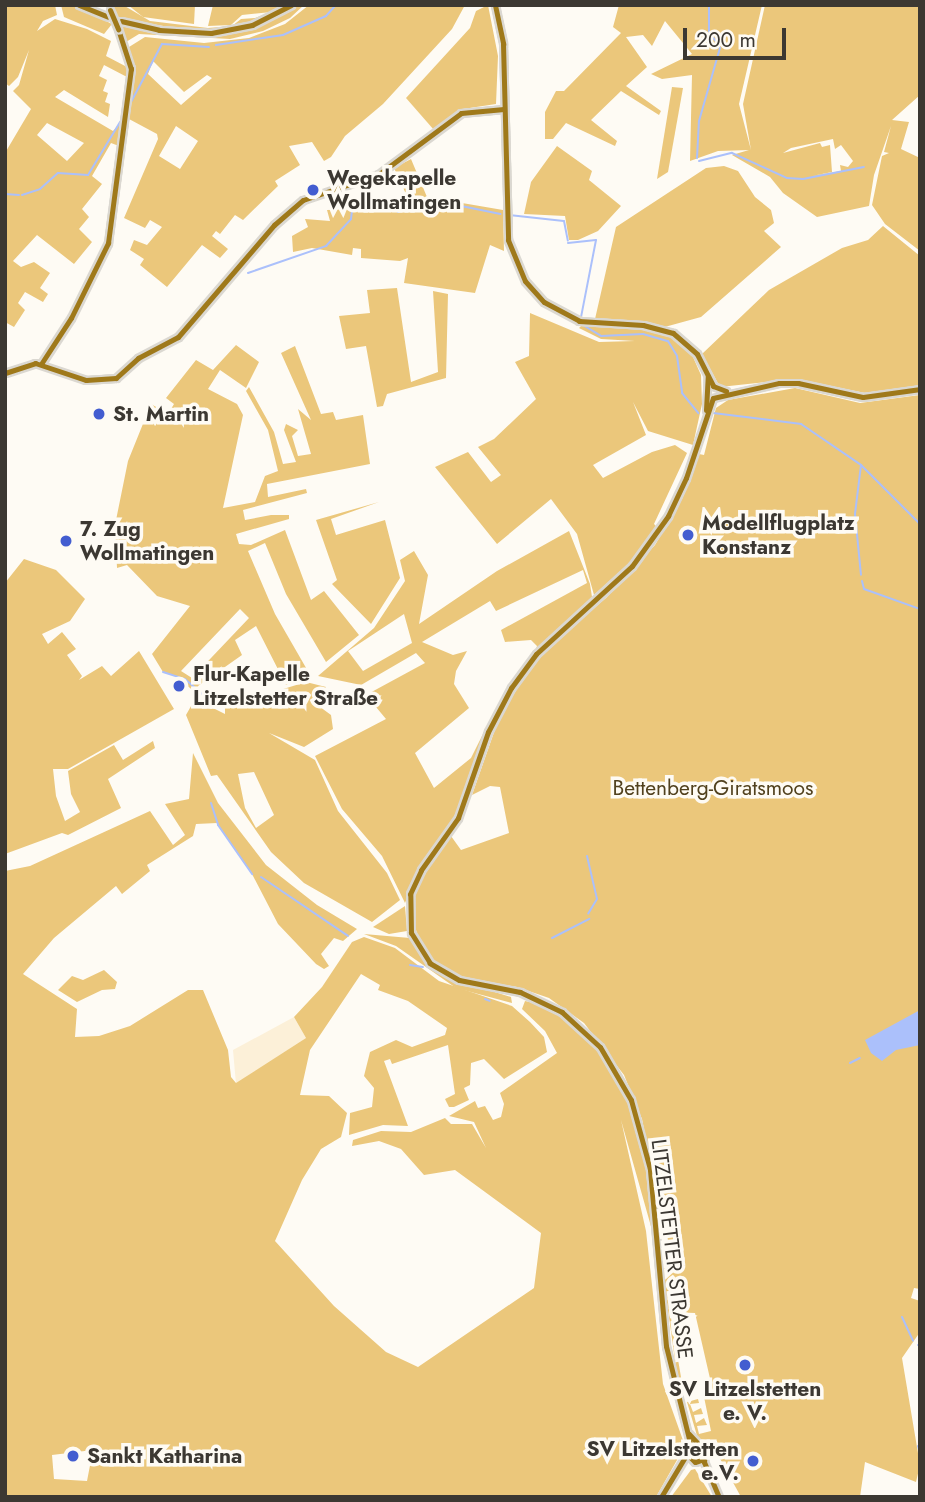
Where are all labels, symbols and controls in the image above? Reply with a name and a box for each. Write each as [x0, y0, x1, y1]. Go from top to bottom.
scale bar [687, 14, 790, 58]
text: 200 m [696, 25, 756, 55]
place label: Wegekapelle Wollmatingen [327, 165, 461, 215]
marker: Wegekapelle Wollmatingen [305, 182, 321, 198]
place label: St. Martin [113, 401, 209, 427]
marker: St. Martin [91, 406, 107, 422]
place label: Modellflugplatz Konstanz [702, 510, 855, 560]
place label: 7. Zug Wollmatingen [80, 516, 214, 566]
marker: Modellflugplatz Konstanz [680, 527, 696, 543]
marker: 7. Zug Wollmatingen [58, 533, 74, 549]
place label: Flur-Kapelle Litzelstetter Straße [193, 661, 378, 711]
marker: Flur-Kapelle Litzelstetter Straße [171, 678, 187, 694]
park label: Bettenberg-Giratsmoos [613, 775, 813, 801]
street label: LITZELSTETTER STRASSE [646, 1138, 698, 1360]
marker: SV Litzelstetten e. V. [737, 1357, 753, 1373]
place label: SV Litzelstetten e. V. [669, 1376, 821, 1426]
place label: SV Litzelstetten e.V. [586, 1436, 739, 1486]
place label: Sankt Katharina [87, 1443, 242, 1469]
marker: Sankt Katharina [65, 1448, 81, 1464]
marker: SV Litzelstetten e.V. [745, 1453, 761, 1469]

